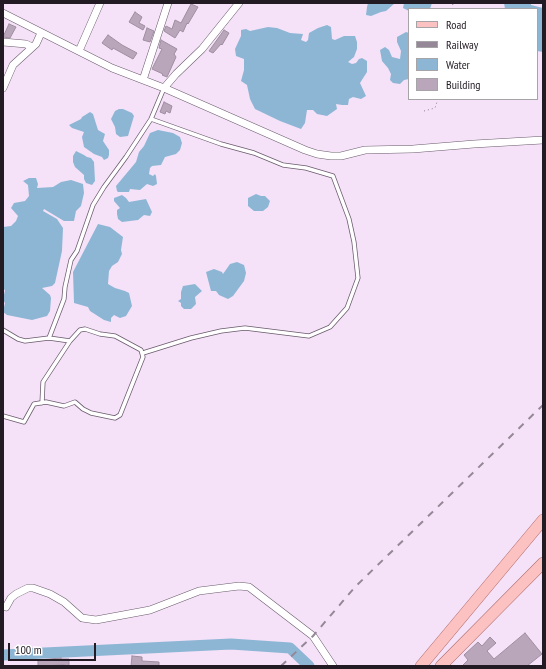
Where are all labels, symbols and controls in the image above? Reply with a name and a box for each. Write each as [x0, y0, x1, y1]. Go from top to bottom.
legend [408, 8, 538, 100]
text: Road [446, 17, 466, 32]
text: Railway [446, 37, 478, 52]
text: Water [446, 57, 470, 72]
text: Building [446, 77, 481, 92]
scale bar [10, 635, 98, 661]
text: 100 m [15, 642, 42, 657]

